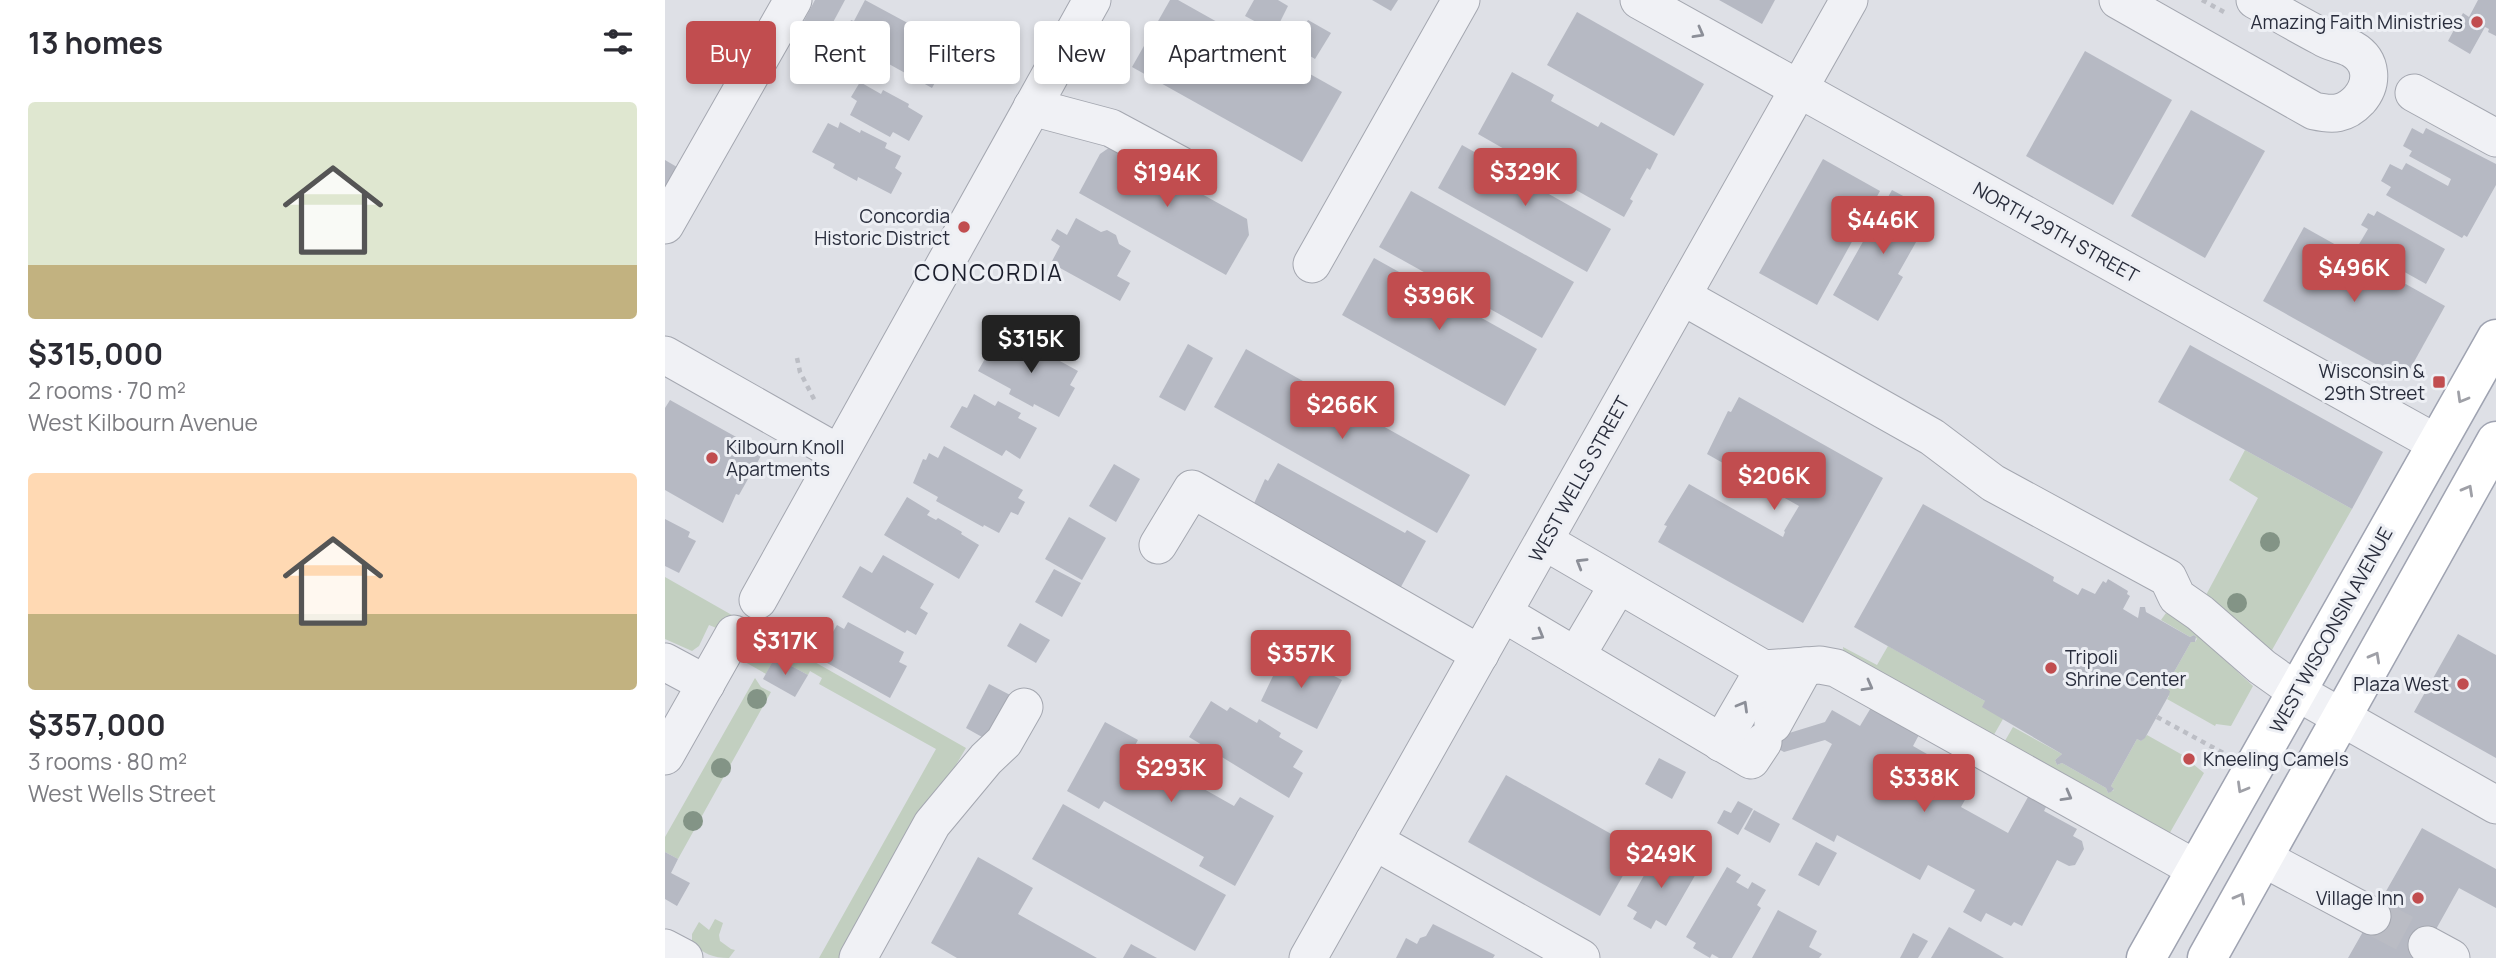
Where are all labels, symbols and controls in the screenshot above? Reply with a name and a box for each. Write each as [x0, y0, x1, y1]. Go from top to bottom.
place label: Amazing Faith Ministries [2251, 9, 2463, 35]
marker: Amazing Faith Ministries [2469, 14, 2485, 30]
chip: Buy [686, 21, 776, 84]
chip: Rent [790, 21, 890, 84]
chip: Filters [904, 21, 1020, 84]
chip: New [1034, 21, 1130, 84]
chip: Apartment [1144, 21, 1311, 84]
text: 13 homes [28, 22, 163, 63]
icon: filters [599, 23, 637, 61]
one-way arrow [1692, 25, 1704, 38]
icon: home [270, 147, 396, 273]
pin: $329K [1476, 148, 1574, 208]
pin: $194K [1118, 150, 1216, 209]
text: $329K [1490, 155, 1560, 187]
text: $194K [1133, 156, 1201, 188]
street label: NORTH 29TH STREET [1969, 176, 2144, 289]
pin: $446K [1834, 196, 1932, 256]
place label: Concordia Historic District [814, 203, 950, 251]
text: $446K [1847, 203, 1919, 235]
marker: Concordia Historic District [956, 219, 972, 235]
pin: $496K [2305, 244, 2403, 304]
text: $496K [2318, 251, 2390, 283]
district label: CONCORDIA [914, 256, 1064, 288]
pin: $396K [1390, 272, 1488, 332]
text: $396K [1403, 279, 1475, 311]
pin: $315K [982, 316, 1080, 375]
text: $315K [998, 322, 1064, 354]
text: $315,000 [28, 333, 163, 374]
place label: Wisconsin & 29th Street [2319, 358, 2426, 406]
text: 2 rooms · 70 m² [28, 374, 186, 406]
marker: Wisconsin & 29th Street [2431, 374, 2447, 390]
pin: $266K [1293, 382, 1391, 441]
text: $266K [1306, 388, 1378, 420]
one-way arrow [2457, 390, 2470, 403]
street label: WEST WELLS STREET [1523, 391, 1636, 567]
text: West Kilbourn Avenue [28, 406, 258, 438]
place label: Kilbourn Knoll Apartments [726, 434, 844, 482]
marker: Kilbourn Knoll Apartments [704, 450, 720, 466]
pin: $206K [1725, 452, 1823, 512]
text: $206K [1738, 459, 1810, 491]
one-way arrow [2460, 485, 2473, 498]
icon: home [270, 518, 396, 644]
street label: WEST WISCONSIN AVENUE [2263, 522, 2399, 738]
one-way arrow [1575, 559, 1588, 572]
pin: $317K [736, 618, 834, 677]
text: $317K [752, 624, 818, 656]
one-way arrow [1532, 627, 1545, 640]
pin: $357K [1252, 630, 1350, 690]
text: $357K [1267, 637, 1335, 669]
place label: Tripoli Shrine Center [2065, 644, 2186, 692]
one-way arrow [2367, 652, 2380, 664]
marker: Tripoli Shrine Center [2043, 660, 2059, 676]
place label: Plaza West [2353, 671, 2449, 697]
marker: Plaza West [2455, 676, 2471, 692]
one-way arrow [1861, 678, 1874, 691]
one-way arrow [1735, 701, 1748, 713]
text: $357,000 [28, 704, 166, 745]
pin: $293K [1122, 744, 1220, 804]
text: 3 rooms · 80 m² [28, 745, 187, 777]
place label: Kneeling Camels [2203, 746, 2349, 772]
text: $293K [1136, 751, 1206, 783]
marker: Kneeling Camels [2181, 751, 2197, 767]
pin: $338K [1875, 754, 1973, 814]
text: $338K [1889, 761, 1959, 793]
text: West Wells Street [28, 777, 216, 809]
one-way arrow [2237, 781, 2250, 793]
one-way arrow [2060, 788, 2073, 801]
pin: $249K [1612, 830, 1710, 890]
text: $249K [1626, 837, 1696, 869]
place label: Village Inn [2316, 885, 2404, 911]
marker: Village Inn [2410, 890, 2426, 906]
one-way arrow [2232, 893, 2245, 906]

